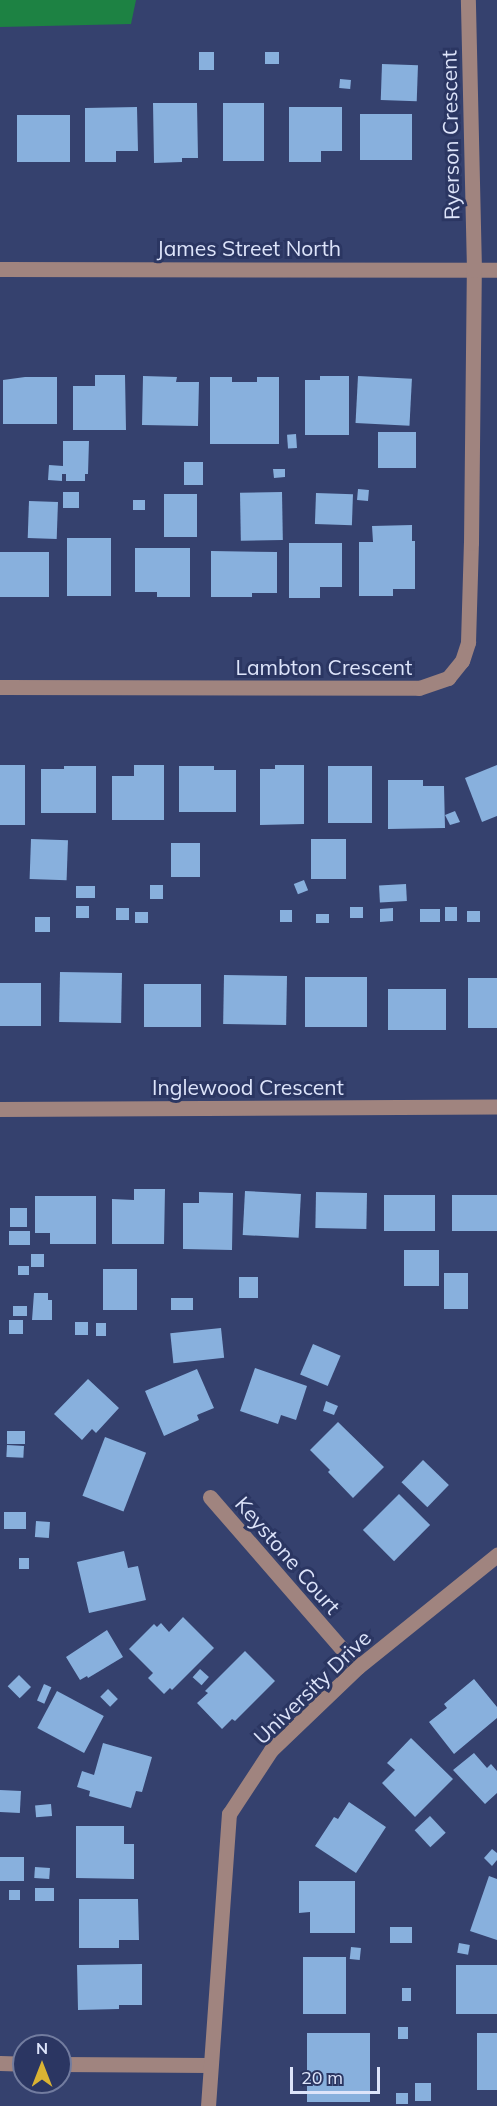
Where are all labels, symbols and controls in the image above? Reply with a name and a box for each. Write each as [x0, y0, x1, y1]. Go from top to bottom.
street label: Ryerson Crescent [436, 50, 464, 220]
street label: James Street North [157, 235, 341, 261]
street label: Lambton Crescent [236, 654, 412, 680]
street label: Inglewood Crescent [152, 1074, 344, 1100]
street label: Keystone Court [230, 1491, 346, 1619]
street label: University Drive [248, 1625, 376, 1749]
north arrow [12, 2034, 72, 2094]
text: N [36, 2038, 48, 2058]
scale bar [293, 2055, 383, 2093]
text: 20 m [301, 2066, 343, 2089]

